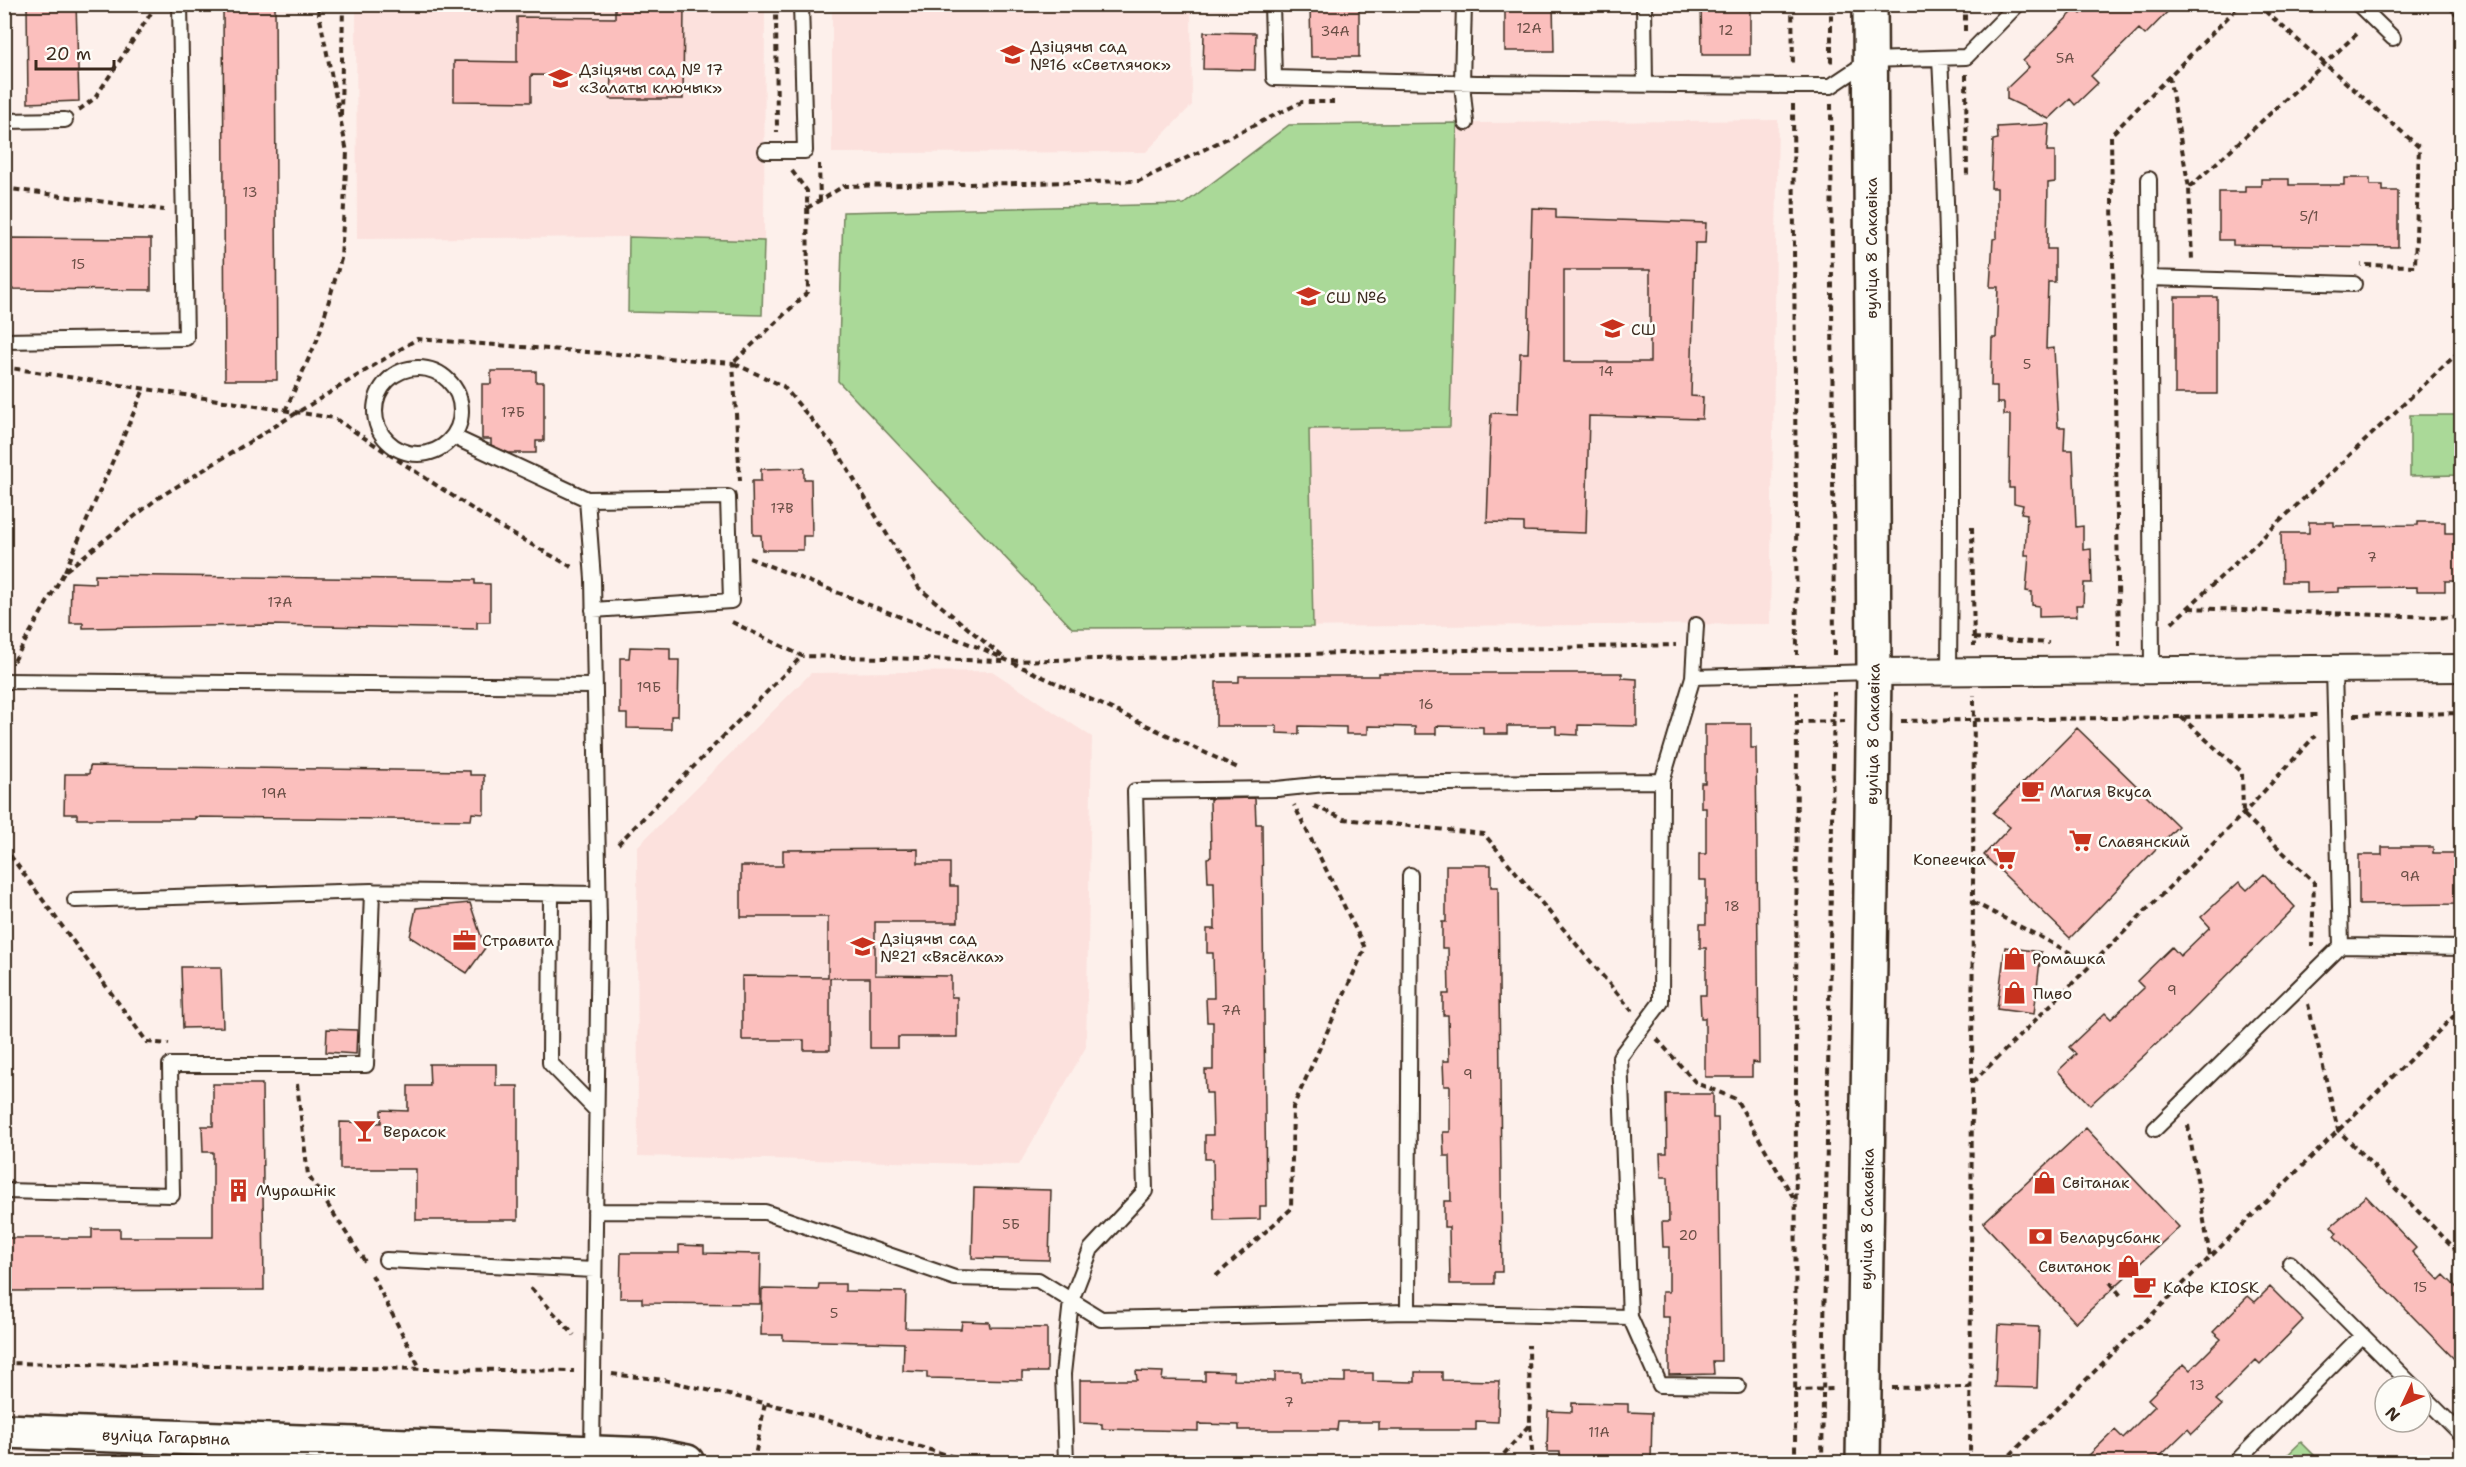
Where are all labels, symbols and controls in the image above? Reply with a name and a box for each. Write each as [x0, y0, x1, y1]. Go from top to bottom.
house number: 12А [1516, 19, 1542, 37]
house number: 12 [1719, 21, 1733, 39]
house number: 34А [1320, 22, 1350, 40]
scale bar [36, 33, 114, 71]
place label: Дзіцячы сад №16 «Светлячок» [1030, 36, 1171, 75]
text: 20 m [45, 42, 91, 66]
school or university icon: Дзіцячы сад №16 «Светлячок» [999, 42, 1025, 68]
house number: 5А [2056, 49, 2074, 67]
place label: Дзіцячы сад № 17 «Залаты ключык» [579, 59, 723, 98]
school or university icon: Дзіцячы сад № 17 «Залаты ключык» [548, 65, 574, 91]
street label: вуліца 8 Сакавіка [1861, 177, 1882, 319]
house number: 13 [243, 183, 257, 201]
house number: 5/1 [2299, 207, 2319, 225]
house number: 15 [71, 255, 85, 273]
school or university icon: СШ №6 [1295, 284, 1321, 310]
place label: СШ №6 [1326, 287, 1387, 308]
school or university icon: СШ [1600, 316, 1626, 342]
place label: СШ [1631, 319, 1656, 340]
house number: 5 [2023, 355, 2031, 373]
house number: 14 [1598, 362, 1614, 380]
house number: 17Б [501, 403, 525, 421]
house number: 17В [770, 499, 794, 517]
house number: 7 [2367, 548, 2377, 566]
house number: 17А [267, 593, 293, 611]
street label: вуліца 8 Сакавіка [1861, 663, 1885, 805]
house number: 19Б [637, 678, 661, 696]
house number: 16 [1418, 695, 1434, 713]
cafe icon: Магия Вкуса [2019, 778, 2045, 804]
place label: Магия Вкуса [2050, 781, 2151, 802]
house number: 19А [261, 784, 287, 802]
supermarket icon: Славянский [2067, 828, 2093, 854]
place label: Славянский [2098, 831, 2190, 852]
supermarket icon: Копеечка [1991, 846, 2017, 872]
place label: Копеечка [1913, 849, 1986, 870]
house number: 9А [2400, 867, 2420, 885]
house number: 18 [1724, 897, 1740, 915]
office icon: Стравита [451, 927, 477, 953]
place label: Дзіцячы сад №21 «Вясёлка» [880, 928, 1004, 967]
place label: Стравита [482, 930, 554, 951]
school or university icon: Дзіцячы сад №21 «Вясёлка» [849, 934, 875, 960]
shop icon: Ромашка [2001, 945, 2027, 971]
place label: Ромашка [2032, 948, 2105, 969]
shop icon: Пиво [2002, 980, 2028, 1006]
house number: 9 [2167, 981, 2177, 999]
place label: Пиво [2033, 983, 2072, 1004]
house number: 7А [1221, 1001, 1241, 1019]
house number: 9 [1463, 1065, 1473, 1083]
bar icon: Верасок [352, 1118, 378, 1144]
place label: Верасок [383, 1121, 447, 1142]
street label: вуліца 8 Сакавіка [1855, 1148, 1879, 1290]
shop icon: Світанак [2031, 1169, 2057, 1195]
place label: Світанак [2062, 1172, 2130, 1193]
building icon: Мурашнік [225, 1177, 251, 1203]
place label: Мурашнік [256, 1180, 336, 1201]
house number: 5Б [1002, 1215, 1020, 1233]
bank icon: Беларусбанк [2028, 1224, 2054, 1250]
house number: 20 [1678, 1226, 1698, 1244]
place label: Беларусбанк [2059, 1227, 2161, 1248]
shop icon: Свитанок [2116, 1253, 2142, 1279]
place label: Свитанок [2038, 1256, 2111, 1277]
cafe icon: Кафе KIOSK [2132, 1274, 2158, 1300]
place label: Кафе KIOSK [2163, 1277, 2260, 1298]
house number: 15 [2413, 1278, 2427, 1296]
house number: 5 [830, 1304, 838, 1322]
north arrow [2373, 1374, 2433, 1434]
house number: 13 [2190, 1376, 2204, 1394]
house number: 7 [1284, 1393, 1294, 1411]
text: N [2381, 1402, 2405, 1426]
house number: 11А [1588, 1423, 1610, 1441]
street label: вуліца Гагарына [102, 1424, 231, 1450]

